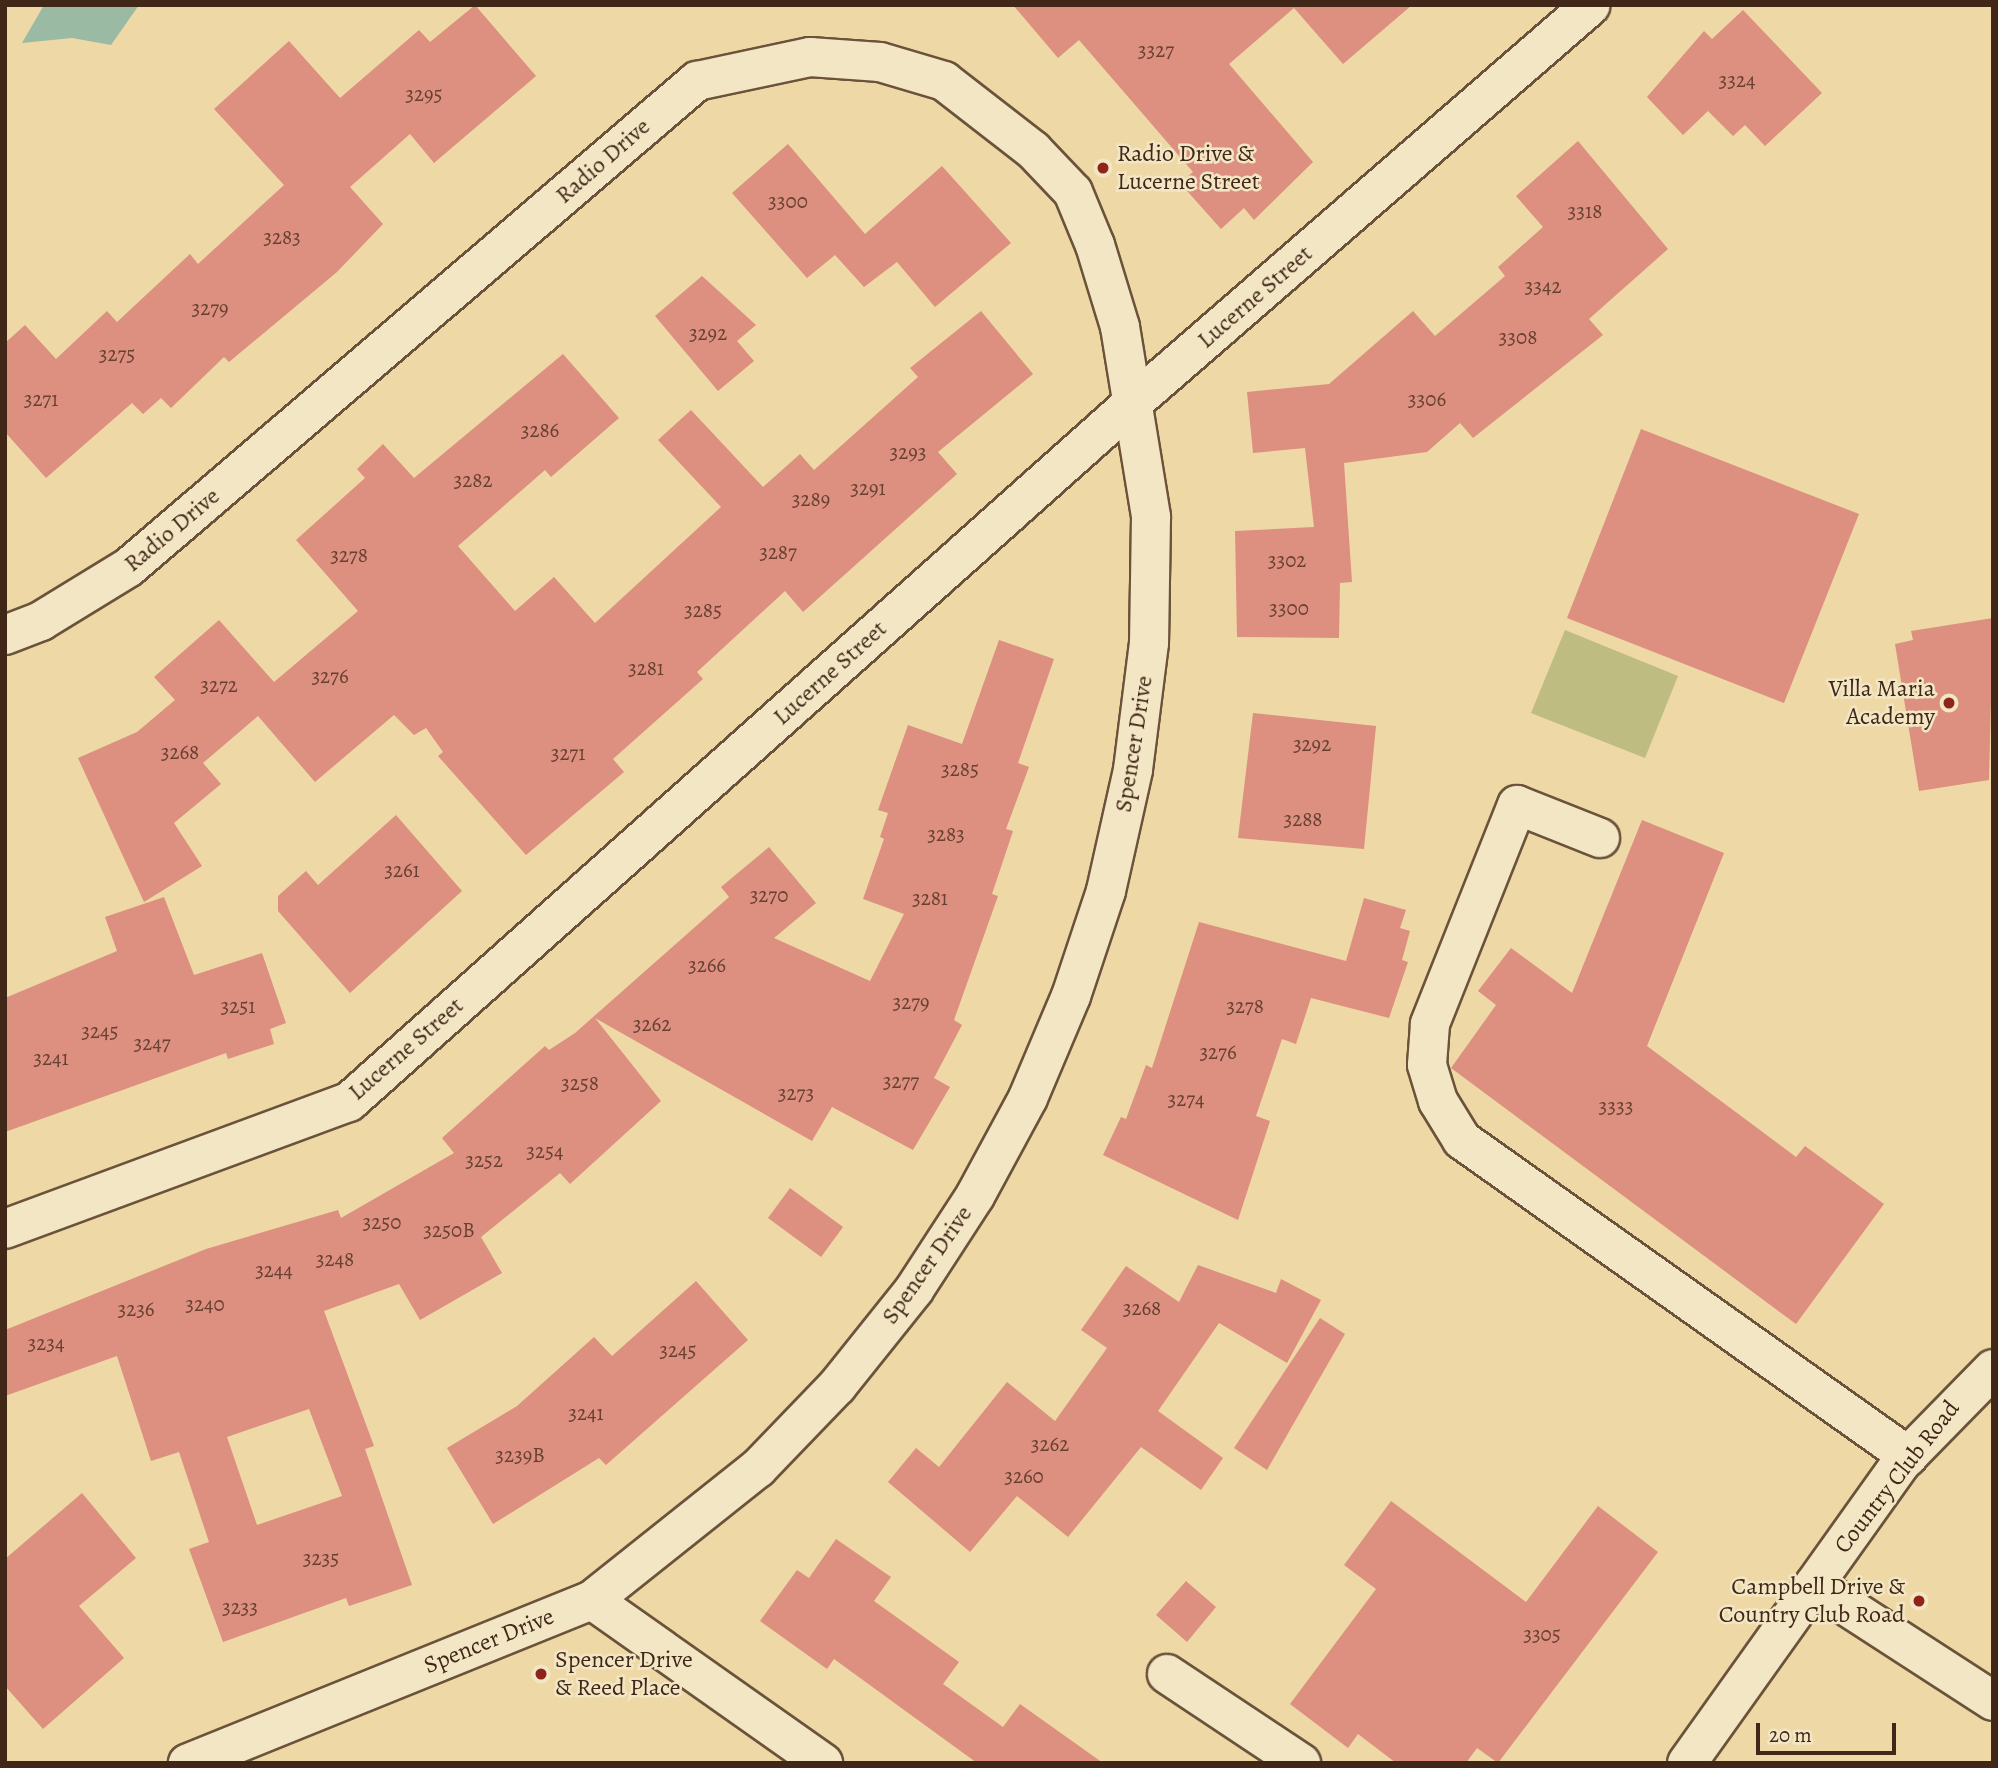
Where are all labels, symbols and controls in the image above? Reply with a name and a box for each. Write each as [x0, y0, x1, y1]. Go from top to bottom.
house number: 3327 [1138, 37, 1174, 63]
house number: 3324 [1719, 67, 1755, 93]
house number: 3295 [405, 81, 443, 107]
street label: Radio Drive [550, 112, 656, 210]
place label: Radio Drive & Lucerne Street [1117, 140, 1260, 196]
marker: Radio Drive & Lucerne Street [1095, 160, 1111, 176]
house number: 3300 [768, 188, 808, 214]
house number: 3318 [1568, 198, 1602, 224]
house number: 3283 [263, 224, 301, 250]
street label: Lucerne Street [1192, 239, 1318, 355]
house number: 3342 [1525, 273, 1561, 299]
house number: 3279 [191, 295, 229, 321]
house number: 3292 [689, 320, 727, 346]
house number: 3308 [1499, 324, 1537, 350]
house number: 3275 [99, 341, 135, 367]
house number: 3271 [24, 386, 58, 412]
house number: 3306 [1408, 386, 1446, 412]
house number: 3286 [521, 417, 559, 443]
house number: 3293 [889, 439, 927, 465]
house number: 3282 [454, 467, 492, 493]
house number: 3291 [850, 475, 886, 501]
street label: Radio Drive [118, 482, 226, 578]
house number: 3289 [792, 486, 830, 512]
house number: 3287 [759, 539, 797, 565]
house number: 3278 [330, 542, 368, 568]
house number: 3302 [1268, 547, 1306, 573]
house number: 3300 [1269, 595, 1309, 621]
house number: 3285 [684, 597, 722, 623]
street label: Lucerne Street [767, 615, 893, 731]
house number: 3281 [628, 655, 664, 681]
house number: 3276 [311, 663, 349, 689]
house number: 3272 [200, 672, 238, 698]
street label: Spencer Drive [1109, 674, 1159, 814]
place label: Villa Maria Academy [1828, 675, 1935, 731]
marker: Villa Maria Academy [1941, 695, 1957, 711]
house number: 3292 [1293, 731, 1331, 757]
house number: 3268 [161, 739, 199, 765]
house number: 3271 [551, 740, 585, 766]
house number: 3285 [941, 756, 979, 782]
house number: 3288 [1283, 806, 1323, 832]
house number: 3283 [927, 821, 965, 847]
house number: 3261 [384, 857, 420, 883]
house number: 3270 [750, 882, 788, 908]
house number: 3281 [912, 885, 948, 911]
house number: 3266 [688, 952, 726, 978]
house number: 3279 [892, 989, 930, 1015]
street label: Lucerne Street [343, 991, 469, 1107]
house number: 3251 [221, 993, 255, 1019]
house number: 3278 [1226, 993, 1264, 1019]
house number: 3262 [633, 1011, 671, 1037]
house number: 3245 [81, 1018, 119, 1044]
house number: 3247 [133, 1030, 171, 1056]
house number: 3276 [1199, 1039, 1237, 1065]
house number: 3241 [33, 1045, 69, 1071]
house number: 3277 [883, 1068, 919, 1094]
house number: 3258 [561, 1070, 599, 1096]
house number: 3273 [778, 1080, 814, 1106]
house number: 3274 [1167, 1086, 1205, 1112]
house number: 3333 [1599, 1093, 1633, 1119]
house number: 3254 [526, 1138, 564, 1164]
house number: 3252 [465, 1147, 503, 1173]
street label: Spencer Drive [876, 1200, 978, 1330]
house number: 3250 [363, 1209, 401, 1235]
house number: 3250B [423, 1217, 475, 1243]
house number: 3248 [316, 1246, 354, 1272]
house number: 3244 [255, 1257, 293, 1283]
house number: 3240 [185, 1291, 225, 1317]
house number: 3268 [1123, 1295, 1161, 1321]
house number: 3236 [117, 1296, 155, 1322]
house number: 3234 [28, 1330, 64, 1356]
house number: 3245 [659, 1337, 697, 1363]
street label: Country Club Road [1828, 1395, 1966, 1559]
house number: 3241 [568, 1400, 604, 1426]
house number: 3262 [1031, 1431, 1069, 1457]
house number: 3239B [495, 1442, 545, 1468]
house number: 3260 [1004, 1463, 1044, 1489]
house number: 3235 [303, 1545, 339, 1571]
place label: Campbell Drive & Country Club Road [1719, 1573, 1905, 1629]
marker: Campbell Drive & Country Club Road [1911, 1593, 1927, 1609]
house number: 3233 [222, 1594, 258, 1620]
street label: Spencer Drive [420, 1602, 558, 1680]
house number: 3305 [1523, 1621, 1561, 1647]
place label: Spencer Drive & Reed Place [555, 1646, 693, 1702]
marker: Spencer Drive & Reed Place [533, 1666, 549, 1682]
scale bar [1760, 1708, 1900, 1752]
text: 20 m [1769, 1721, 1812, 1749]

